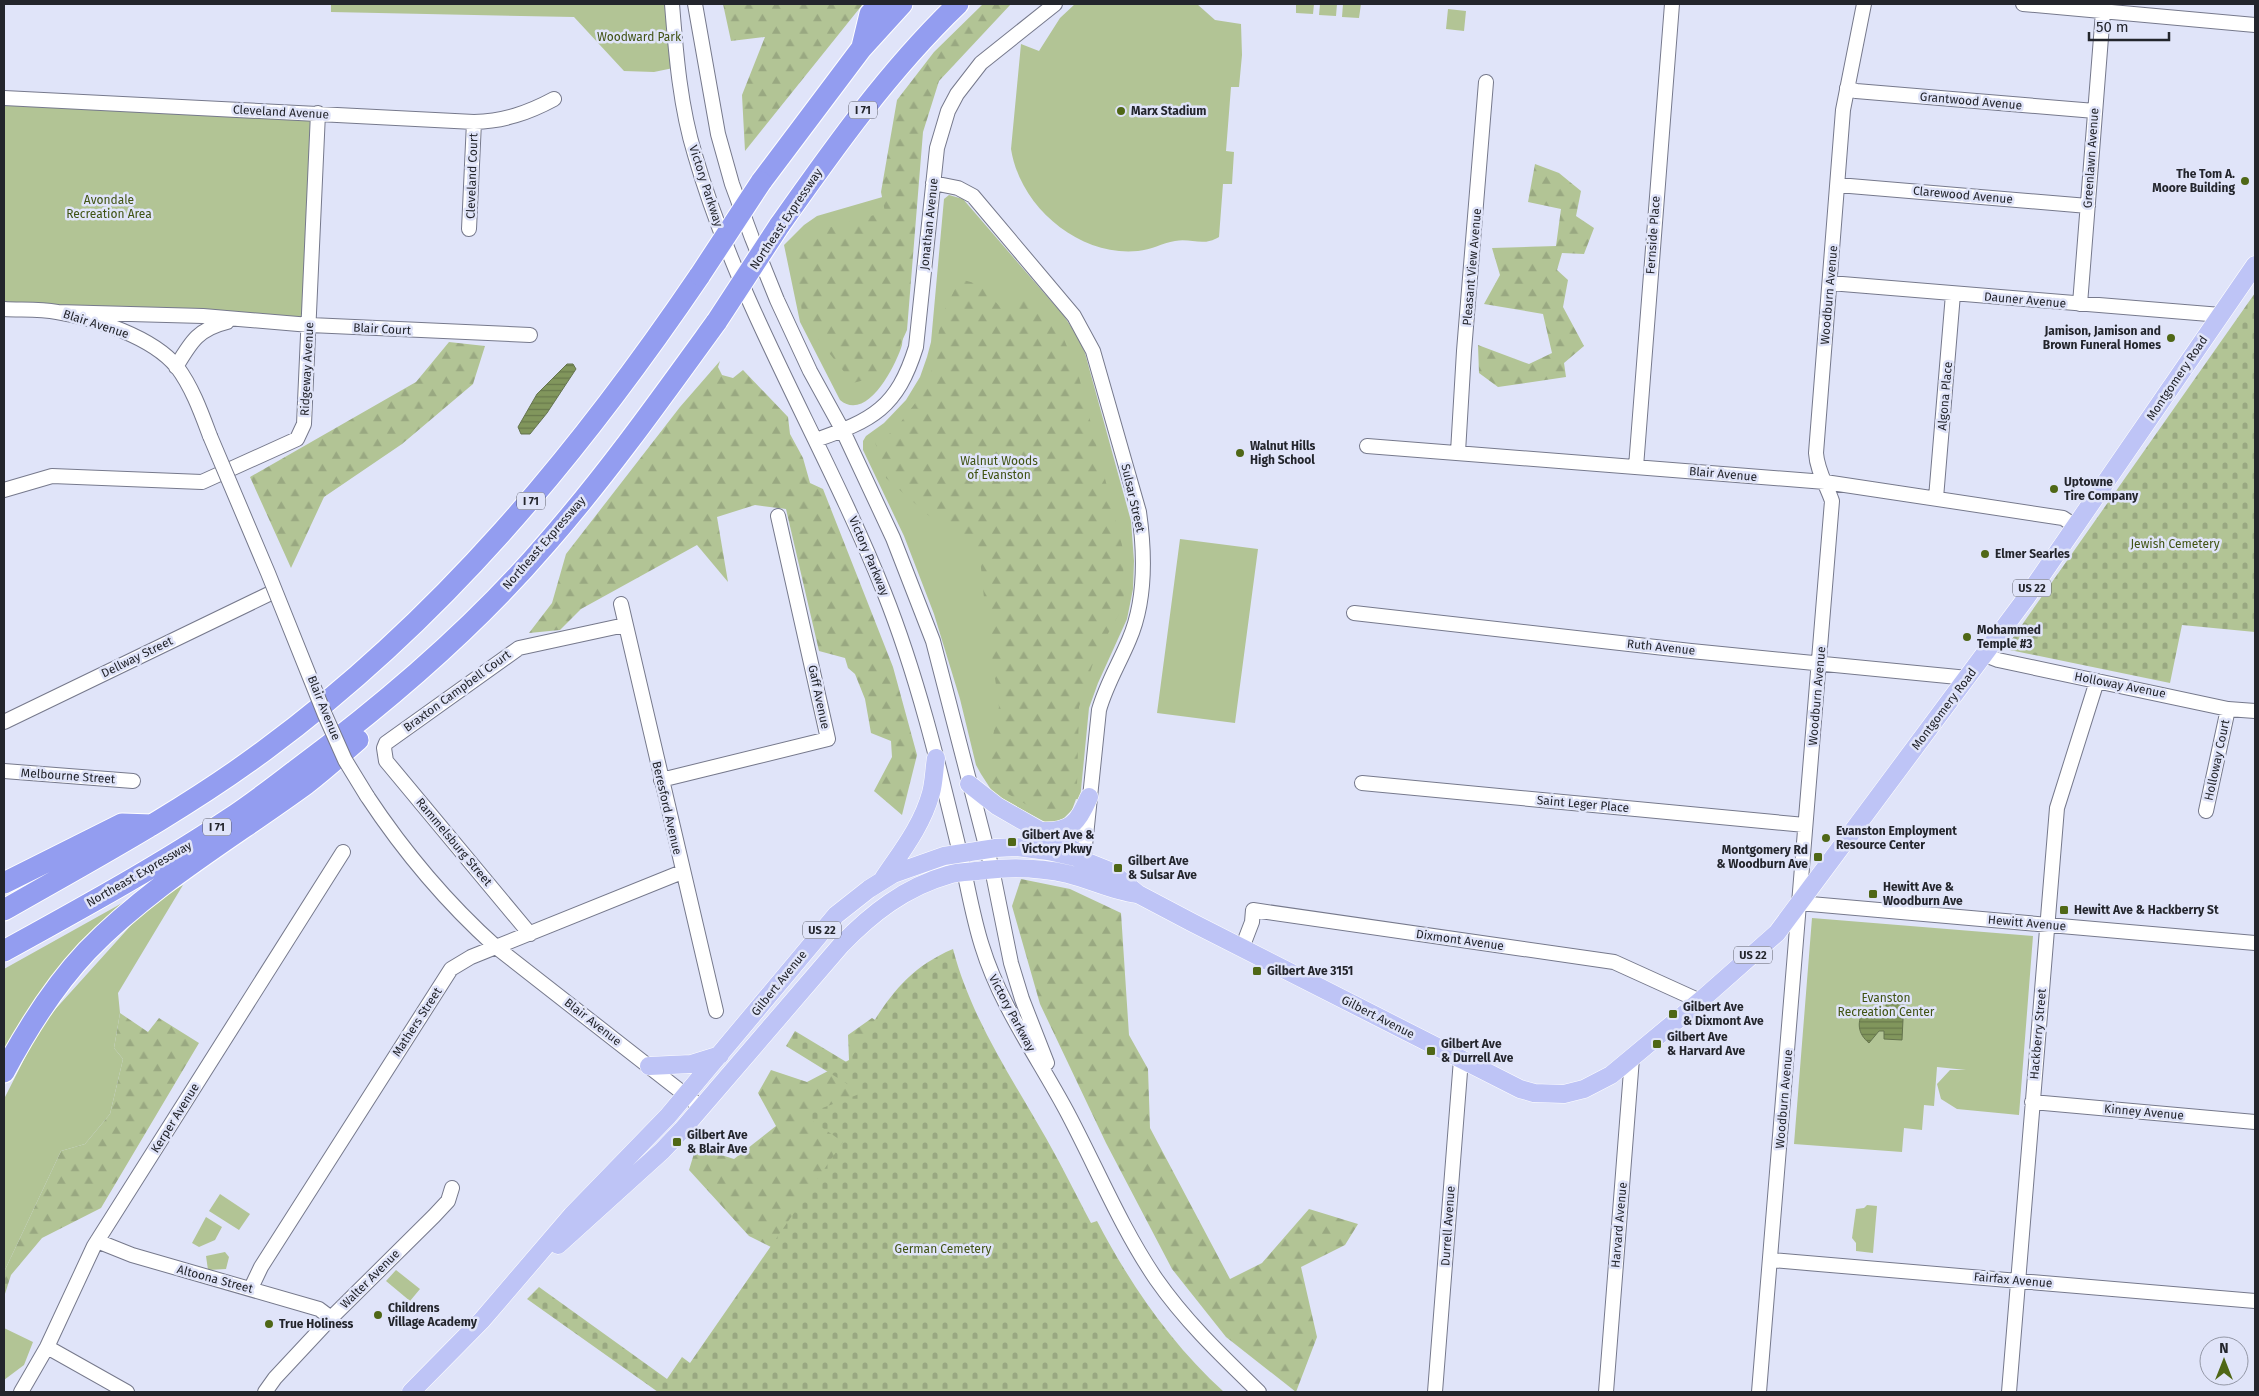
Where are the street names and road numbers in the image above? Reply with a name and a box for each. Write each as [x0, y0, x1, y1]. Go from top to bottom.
street label: Grantwood Avenue [1919, 90, 2023, 112]
street label: Cleveland Avenue [233, 102, 329, 122]
road number: I 71 [849, 102, 877, 118]
street label: Greenlawn Avenue [2081, 107, 2101, 209]
street label: Cleveland Court [464, 132, 481, 219]
street label: Victory Parkway [686, 143, 726, 229]
street label: Northeast Expressway [747, 166, 825, 272]
street label: Jonathan Avenue [917, 177, 941, 271]
street label: Clarewood Avenue [1912, 184, 2014, 206]
street label: Fernside Place [1643, 195, 1663, 275]
street label: Pleasant View Avenue [1460, 208, 1484, 326]
street label: Woodburn Avenue [1818, 245, 1840, 345]
street label: Dauner Avenue [1983, 289, 2067, 311]
street label: Blair Avenue [61, 307, 131, 341]
street label: Blair Court [353, 320, 412, 338]
street label: Ridgeway Avenue [298, 322, 316, 416]
street label: Montgomery Road [2144, 333, 2210, 423]
street label: Algona Place [1935, 361, 1955, 431]
street label: Sulsar Street [1118, 463, 1148, 534]
street label: Blair Avenue [1688, 464, 1758, 484]
road number: I 71 [517, 492, 545, 510]
street label: Northeast Expressway [500, 493, 588, 593]
street label: Victory Parkway [846, 514, 892, 598]
road number: US 22 [2013, 580, 2051, 596]
street label: Dellway Street [99, 633, 176, 680]
street label: Ruth Avenue [1626, 636, 1696, 658]
street label: Woodburn Avenue [1806, 646, 1828, 746]
street label: Braxton Campbell Court [401, 647, 514, 735]
street label: Gaff Avenue [805, 664, 833, 730]
street label: Montgomery Road [1909, 665, 1979, 753]
street label: Holloway Avenue [2073, 669, 2167, 701]
street label: Blair Avenue [305, 674, 343, 742]
street label: Holloway Court [2202, 718, 2233, 802]
street label: Beresford Avenue [649, 760, 685, 856]
street label: Melbourne Street [20, 766, 116, 786]
street label: Saint Leger Place [1536, 793, 1630, 815]
street label: Rammelsburg Street [413, 795, 495, 889]
road number: I 71 [203, 819, 231, 836]
street label: Northeast Expressway [84, 838, 194, 910]
street label: Hewitt Avenue [1987, 913, 2067, 933]
road number: US 22 [803, 922, 841, 938]
street label: Dixmont Avenue [1415, 927, 1505, 953]
road number: US 22 [1734, 946, 1772, 964]
street label: Gilbert Avenue [748, 947, 810, 1019]
street label: Victory Parkway [986, 972, 1038, 1054]
street label: Mathers Street [389, 984, 445, 1059]
street label: Hackberry Street [2027, 987, 2049, 1080]
street label: Gilbert Avenue [1339, 993, 1417, 1041]
street label: Blair Avenue [562, 995, 624, 1049]
street label: Woodburn Avenue [1773, 1049, 1795, 1149]
street label: Kerper Avenue [148, 1081, 202, 1155]
street label: Kinney Avenue [2104, 1102, 2184, 1122]
street label: Harvard Avenue [1608, 1182, 1630, 1268]
street label: Durrell Avenue [1438, 1186, 1458, 1266]
street label: Walter Avenue [338, 1247, 402, 1311]
street label: Altoona Street [176, 1262, 255, 1296]
street label: Fairfax Avenue [1973, 1270, 2053, 1290]

